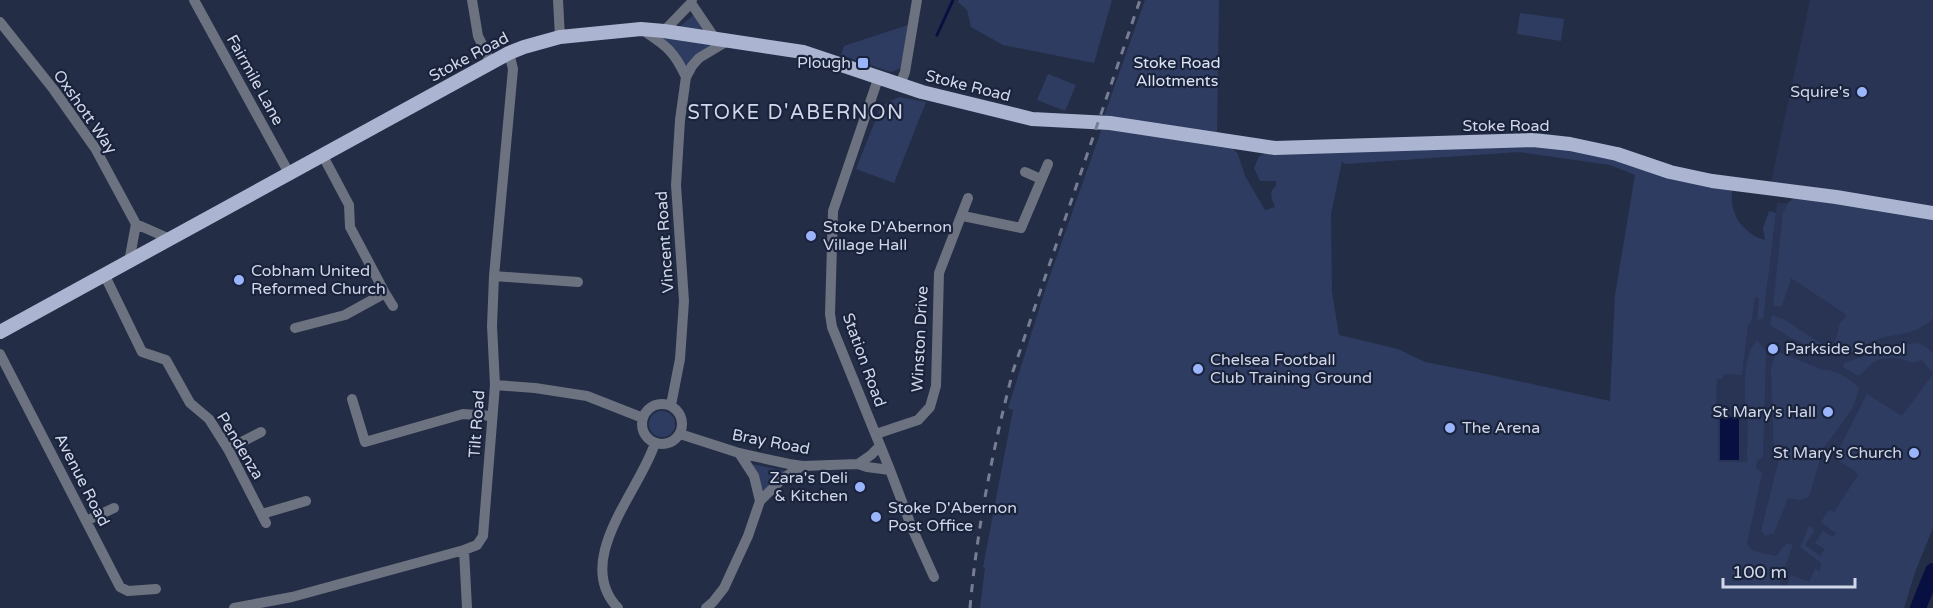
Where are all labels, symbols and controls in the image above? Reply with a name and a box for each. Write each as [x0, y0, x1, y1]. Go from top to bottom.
street label: Stoke Road [426, 28, 512, 86]
street label: Fairmile Lane [222, 31, 288, 129]
place label: Plough [797, 53, 851, 73]
park label: Stoke Road Allotments [1133, 53, 1221, 91]
marker: Plough [856, 56, 870, 70]
street label: Oxshott Way [49, 66, 121, 158]
street label: Stoke Road [923, 66, 1013, 106]
place label: Squire's [1790, 82, 1850, 102]
marker: Squire's [1855, 85, 1869, 99]
district label: STOKE D'ABERNON [688, 101, 904, 125]
street label: Stoke Road [1462, 116, 1550, 136]
street label: Vincent Road [651, 190, 679, 294]
place label: Stoke D'Abernon Village Hall [823, 217, 952, 255]
marker: Stoke D'Abernon Village Hall [804, 229, 818, 243]
place label: Cobham United Reformed Church [251, 261, 386, 299]
marker: Cobham United Reformed Church [232, 273, 246, 287]
street label: Winston Drive [907, 285, 933, 393]
street label: Station Road [838, 310, 890, 410]
place label: Parkside School [1785, 339, 1906, 359]
marker: Parkside School [1766, 342, 1780, 356]
place label: Chelsea Football Club Training Ground [1210, 350, 1372, 388]
marker: Chelsea Football Club Training Ground [1191, 362, 1205, 376]
street label: Tilt Road [465, 389, 489, 459]
place label: St Mary's Hall [1713, 402, 1816, 422]
marker: St Mary's Hall [1821, 405, 1835, 419]
street label: Pendenza [212, 409, 268, 483]
place label: The Arena [1462, 418, 1540, 438]
marker: The Arena [1443, 421, 1457, 435]
street label: Bray Road [730, 425, 812, 459]
street label: Avenue Road [50, 430, 114, 530]
place label: St Mary's Church [1773, 443, 1902, 463]
marker: St Mary's Church [1907, 446, 1921, 460]
place label: Zara's Deli & Kitchen [770, 468, 848, 506]
marker: Zara's Deli & Kitchen [853, 480, 867, 494]
place label: Stoke D'Abernon Post Office [888, 498, 1017, 536]
marker: Stoke D'Abernon Post Office [869, 510, 883, 524]
scale bar [1723, 551, 1855, 589]
text: 100 m [1732, 561, 1787, 583]

